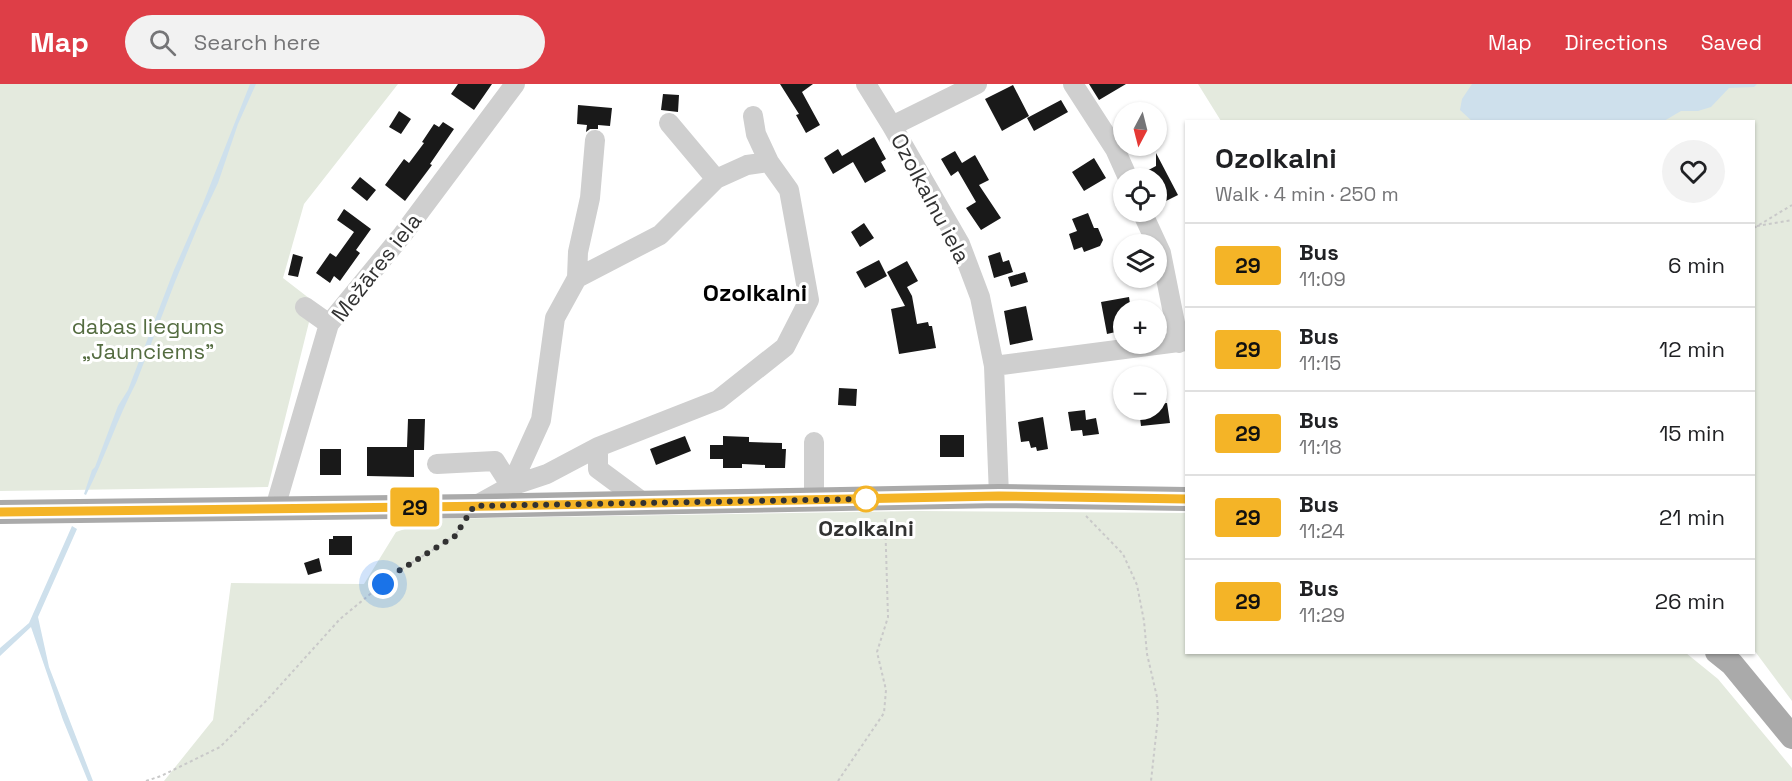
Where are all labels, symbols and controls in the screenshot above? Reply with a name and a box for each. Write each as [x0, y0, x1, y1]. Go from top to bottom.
search box [125, 15, 545, 69]
text: Map [30, 24, 89, 60]
icon: search [146, 26, 179, 59]
text: Search here [194, 28, 321, 56]
text: Map [1488, 29, 1532, 56]
text: Directions [1565, 29, 1668, 56]
text: Saved [1701, 29, 1762, 56]
north arrow [1113, 102, 1167, 156]
map controls [1113, 102, 1167, 420]
street label: Ozolkalnu iela [885, 128, 977, 268]
text: Ozolkalni [1215, 140, 1337, 176]
button: heart [1662, 140, 1725, 203]
button: locate [1113, 168, 1167, 222]
text: Walk · 4 min · 250 m [1215, 181, 1399, 207]
street label: Mežāres iela [325, 207, 427, 327]
button: layers [1113, 234, 1167, 288]
text: Bus [1299, 238, 1339, 266]
text: 6 min [1668, 251, 1725, 279]
text: 29 [1235, 252, 1261, 279]
text: 11:09 [1299, 266, 1346, 292]
district label: Ozolkalni [703, 277, 807, 308]
button: + [1113, 300, 1167, 354]
park label: dabas liegums „Jaunciems” [72, 312, 224, 365]
text: Bus [1299, 322, 1339, 350]
text: 12 min [1659, 335, 1725, 363]
text: 29 [1235, 336, 1261, 363]
text: 11:15 [1299, 350, 1341, 376]
button: − [1113, 366, 1167, 420]
text: Bus [1299, 406, 1339, 434]
text: 15 min [1659, 419, 1725, 447]
text: 29 [1235, 420, 1261, 447]
text: 11:18 [1299, 434, 1342, 460]
marker: Ozolkalni [853, 486, 879, 512]
line badge: 29 [388, 488, 442, 526]
text: Bus [1299, 490, 1339, 518]
text: 29 [402, 494, 428, 521]
text: 21 min [1659, 503, 1725, 531]
text: 29 [1235, 504, 1261, 531]
place label: Ozolkalni [818, 514, 914, 542]
text: 11:24 [1299, 518, 1345, 544]
your location [368, 569, 398, 599]
text: Bus [1299, 574, 1339, 602]
text: 26 min [1655, 587, 1725, 615]
text: 29 [1235, 588, 1261, 615]
text: 11:29 [1299, 602, 1345, 628]

